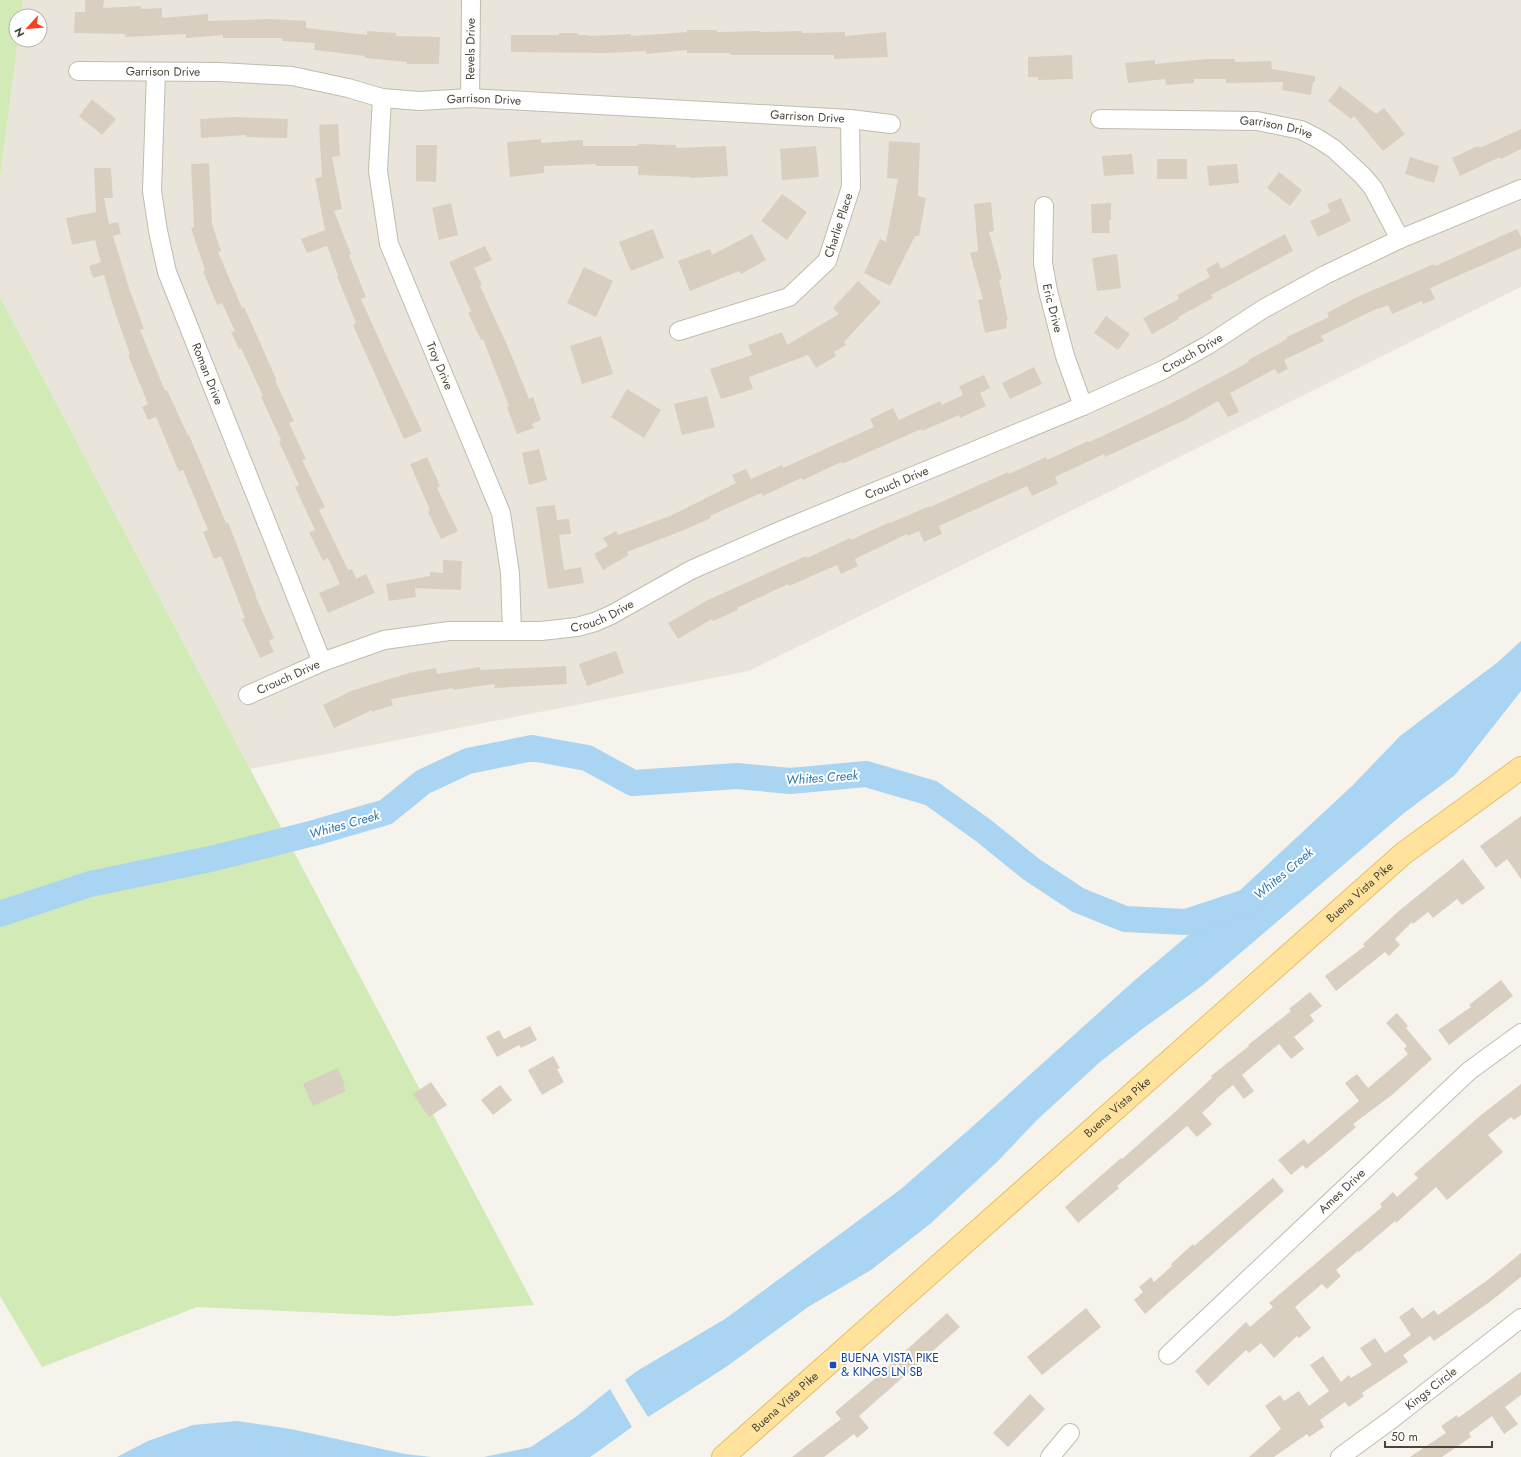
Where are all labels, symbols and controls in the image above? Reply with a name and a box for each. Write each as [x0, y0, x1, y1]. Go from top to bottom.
north arrow [8, 8, 48, 48]
street label: Revels Drive [461, 18, 480, 80]
text: N [10, 25, 28, 40]
street label: Garrison Drive [126, 62, 200, 81]
street label: Garrison Drive [446, 89, 522, 110]
street label: Garrison Drive [770, 106, 845, 128]
street label: Garrison Drive [1240, 112, 1316, 144]
street label: Charlie Place [820, 191, 858, 260]
street label: Eric Drive [1038, 282, 1067, 334]
street label: Crouch Drive [1159, 329, 1226, 378]
street label: Troy Drive [422, 339, 458, 393]
street label: Roman Drive [187, 340, 228, 407]
street label: Crouch Drive [862, 462, 931, 504]
street label: Crouch Drive [570, 595, 637, 637]
street label: Crouch Drive [254, 655, 323, 699]
water label: Whites Creek [785, 765, 859, 789]
water label: Whites Creek [307, 805, 382, 844]
water label: Whites Creek [1250, 843, 1317, 904]
street label: Buena Vista Pike [1322, 858, 1397, 927]
street label: Buena Vista Pike [1080, 1073, 1155, 1142]
street label: Ames Drive [1314, 1164, 1369, 1218]
place label: BUENA VISTA PIKE & KINGS LN SB [841, 1349, 939, 1381]
marker: BUENA VISTA PIKE & KINGS LN SB [828, 1360, 838, 1370]
street label: Kings Circle [1401, 1362, 1461, 1414]
street label: Buena Vista Pike [748, 1367, 823, 1437]
scale bar [1385, 1423, 1492, 1449]
text: 50 m [1391, 1428, 1418, 1446]

